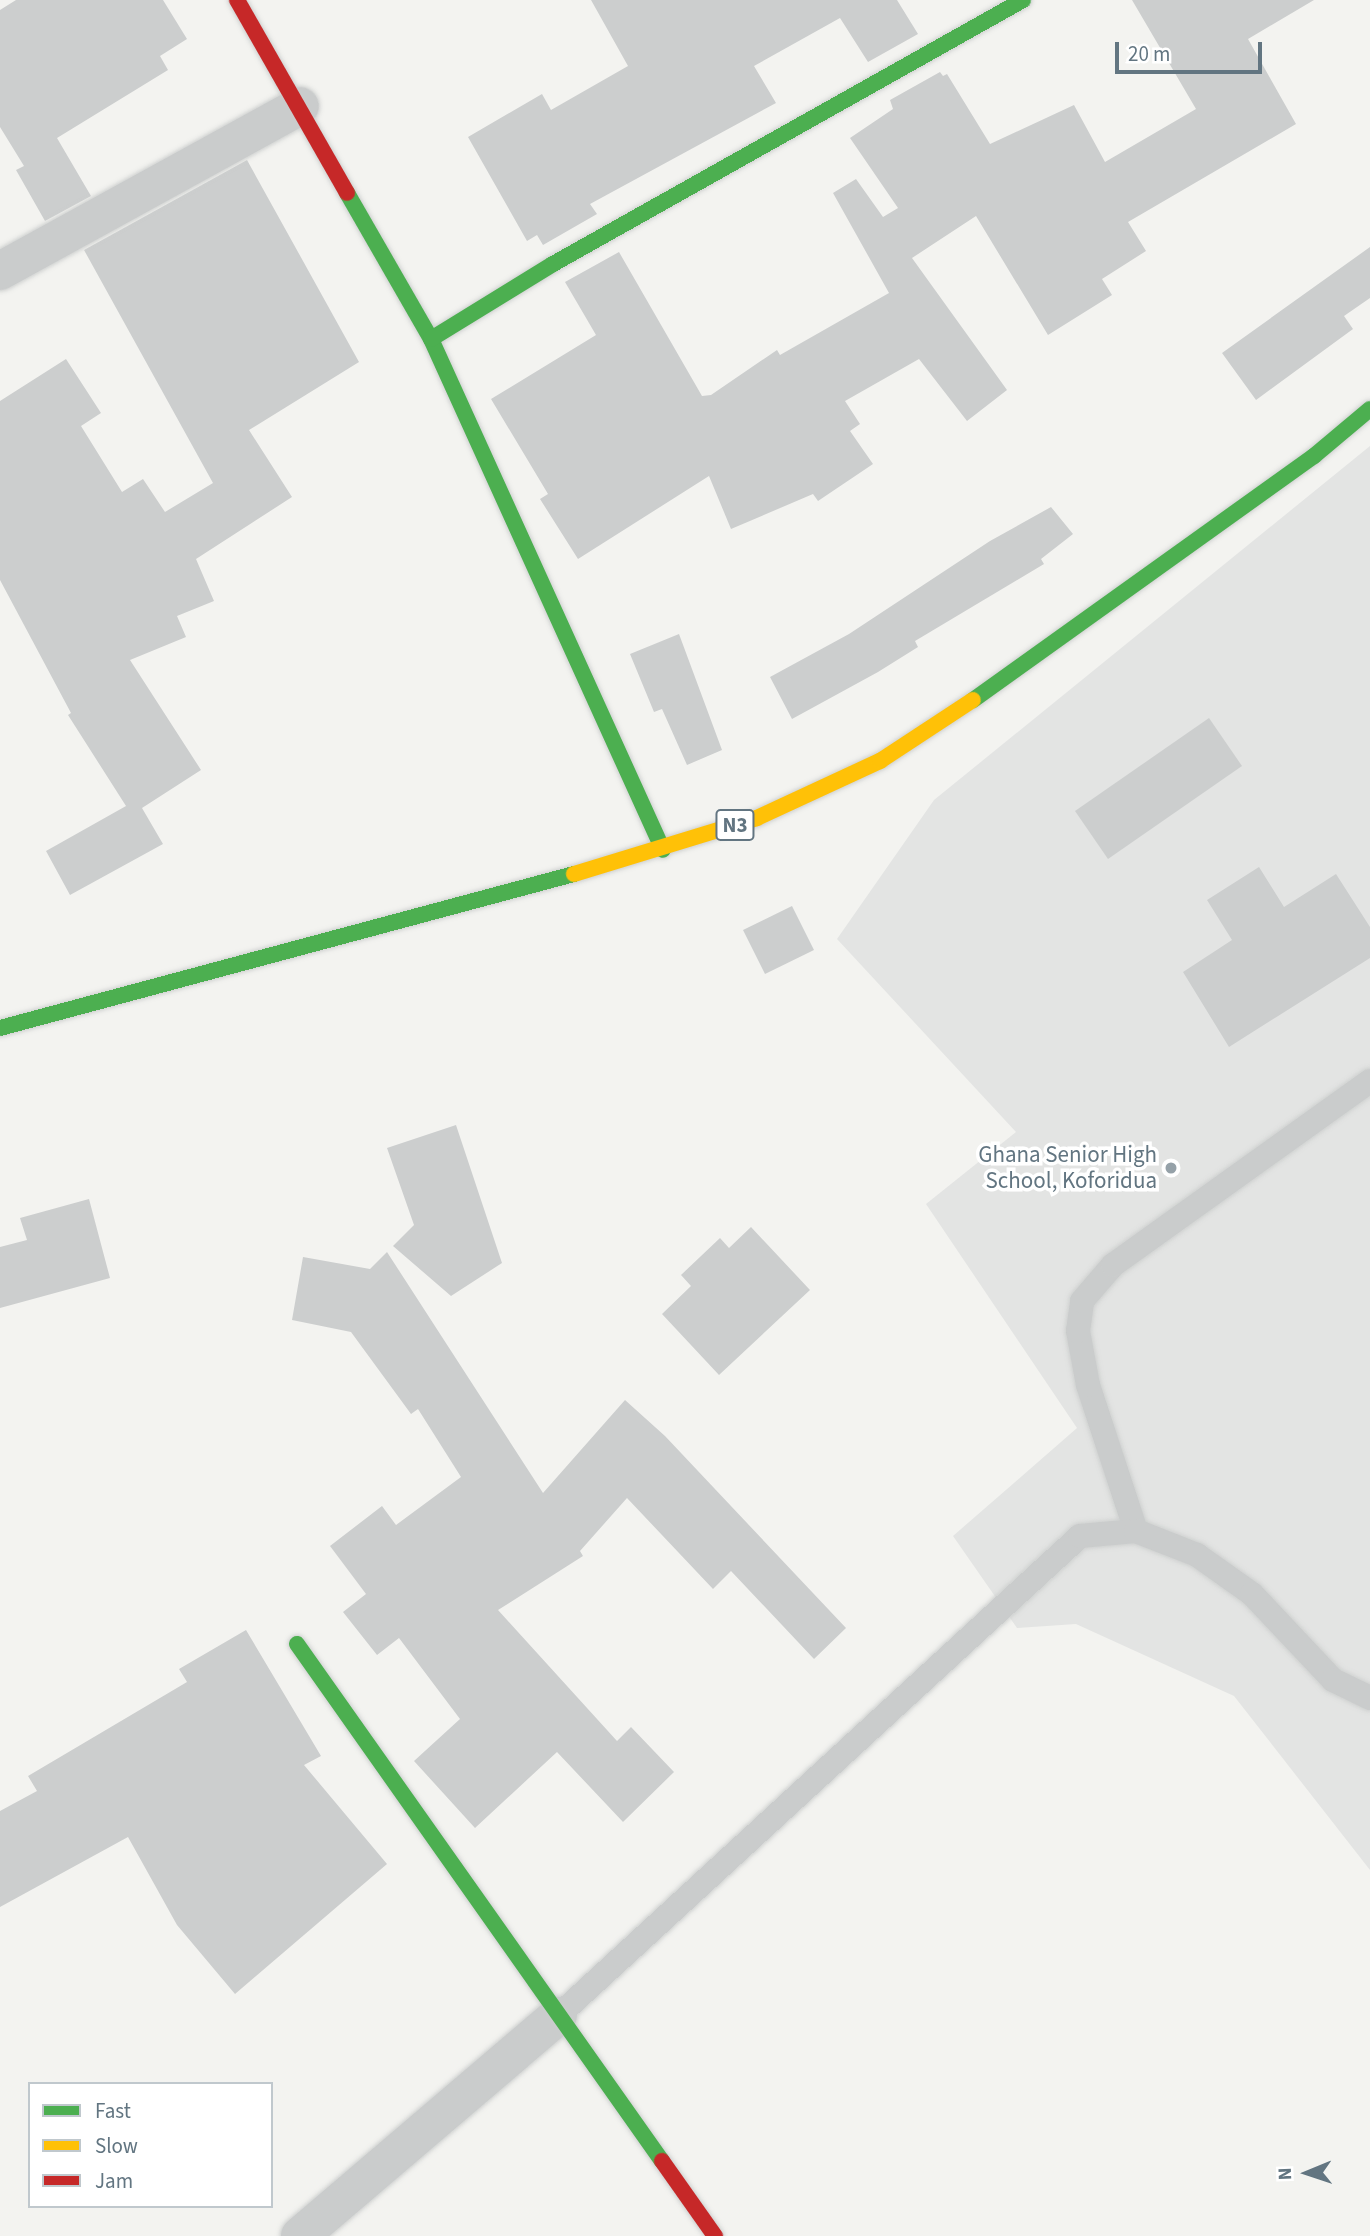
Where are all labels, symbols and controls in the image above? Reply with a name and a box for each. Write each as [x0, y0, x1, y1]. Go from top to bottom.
scale bar [1118, 28, 1265, 72]
text: 20 m [1128, 39, 1170, 69]
road number: N3 [714, 808, 756, 842]
place label: Ghana Senior High School, Koforidua [978, 1141, 1157, 1195]
marker: Ghana Senior High School, Koforidua [1163, 1160, 1179, 1176]
legend [28, 2082, 273, 2208]
text: Fast [95, 2096, 131, 2126]
text: Slow [95, 2131, 138, 2161]
north arrow [1272, 2138, 1342, 2208]
text: Jam [95, 2166, 133, 2196]
text: N [1272, 2167, 1299, 2181]

